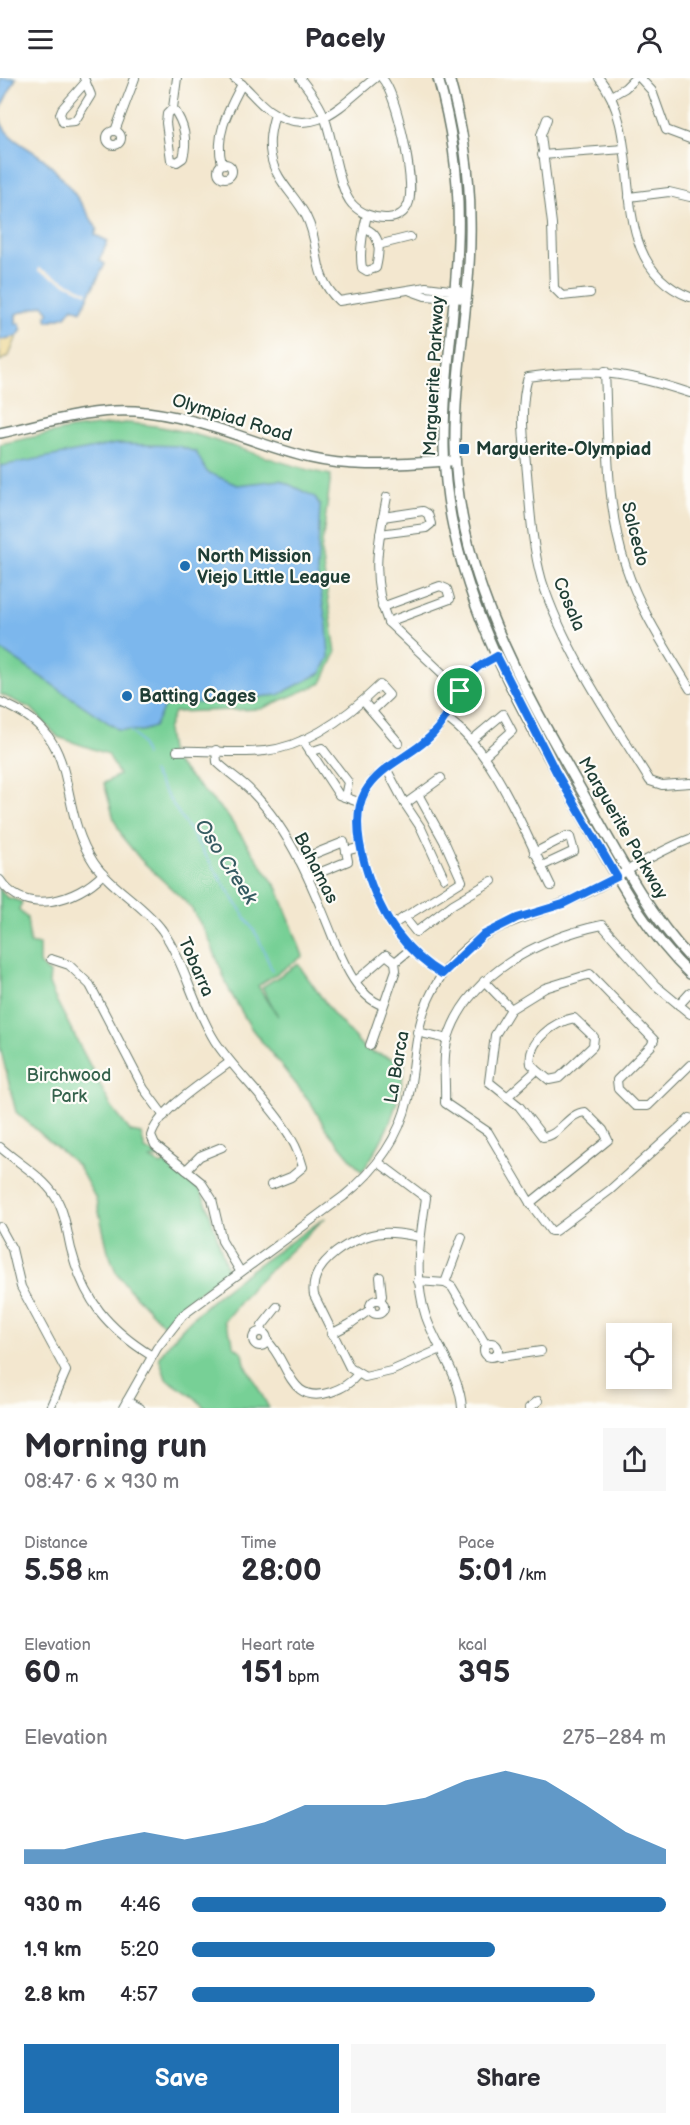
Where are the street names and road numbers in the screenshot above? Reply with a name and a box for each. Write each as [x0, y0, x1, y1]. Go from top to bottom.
street label: Marguerite Parkway [419, 294, 449, 457]
street label: Olympiad Road [169, 390, 295, 446]
street label: Salcedo [617, 500, 653, 568]
street label: Cosala [548, 574, 590, 634]
street label: Marguerite Parkway [574, 753, 673, 904]
street label: Bahamas [289, 829, 343, 907]
street label: Tobarra [174, 934, 218, 1000]
street label: La Barca [380, 1029, 414, 1105]

